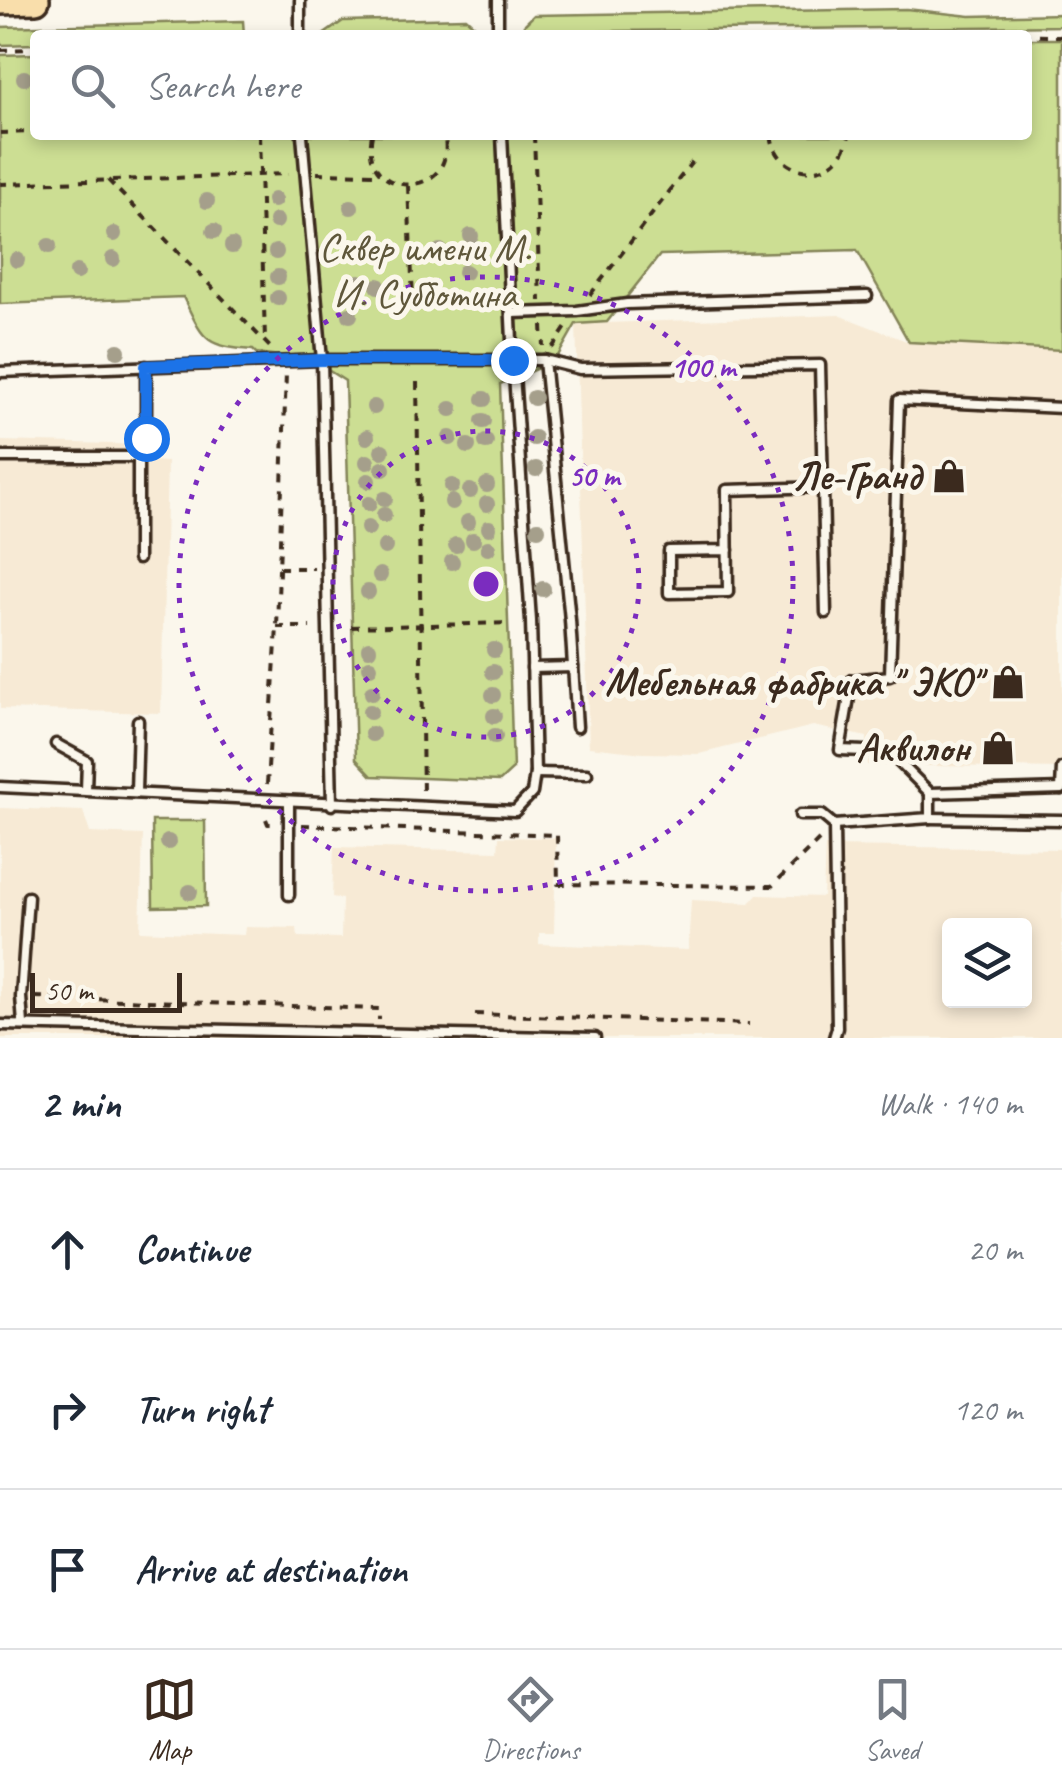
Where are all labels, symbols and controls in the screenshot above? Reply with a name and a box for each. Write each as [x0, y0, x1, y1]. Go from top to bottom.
search box [30, 30, 1032, 140]
icon: search [65, 58, 120, 113]
text: Search here [145, 62, 300, 109]
park label: Сквер имени М. И. Субботина [319, 223, 531, 319]
route end [491, 338, 537, 384]
text: 100 m [671, 348, 738, 386]
route start [124, 416, 170, 462]
place label: Ле-Гранд [792, 451, 924, 501]
text: 50 m [569, 457, 622, 495]
shop icon: Ле-Гранд [930, 457, 968, 495]
centre of rings [468, 566, 504, 602]
place label: Мебельная фабрика " ЭКО" [605, 657, 989, 707]
shop icon: Мебельная фабрика " ЭКО" [989, 663, 1027, 701]
place label: Аквилон [856, 723, 972, 773]
shop icon: Аквилон [979, 729, 1017, 767]
map controls [942, 918, 1032, 1008]
button: layers [942, 918, 1032, 1008]
scale bar [30, 968, 182, 1013]
text: 50 m [45, 973, 93, 1008]
text: 2 min [40, 1077, 120, 1130]
text: Walk · 140 m [878, 1083, 1022, 1124]
icon: ahead [40, 1222, 95, 1277]
text: Continue [135, 1226, 249, 1273]
text: 20 m [968, 1229, 1022, 1270]
icon: right [40, 1382, 95, 1437]
text: Turn right [135, 1386, 269, 1433]
text: 120 m [953, 1389, 1022, 1430]
icon: arrive [40, 1542, 95, 1597]
text: Arrive at destination [135, 1546, 407, 1593]
tab: Map [142, 1672, 197, 1767]
tab: Directions [482, 1672, 580, 1767]
tab: Saved [865, 1672, 920, 1767]

